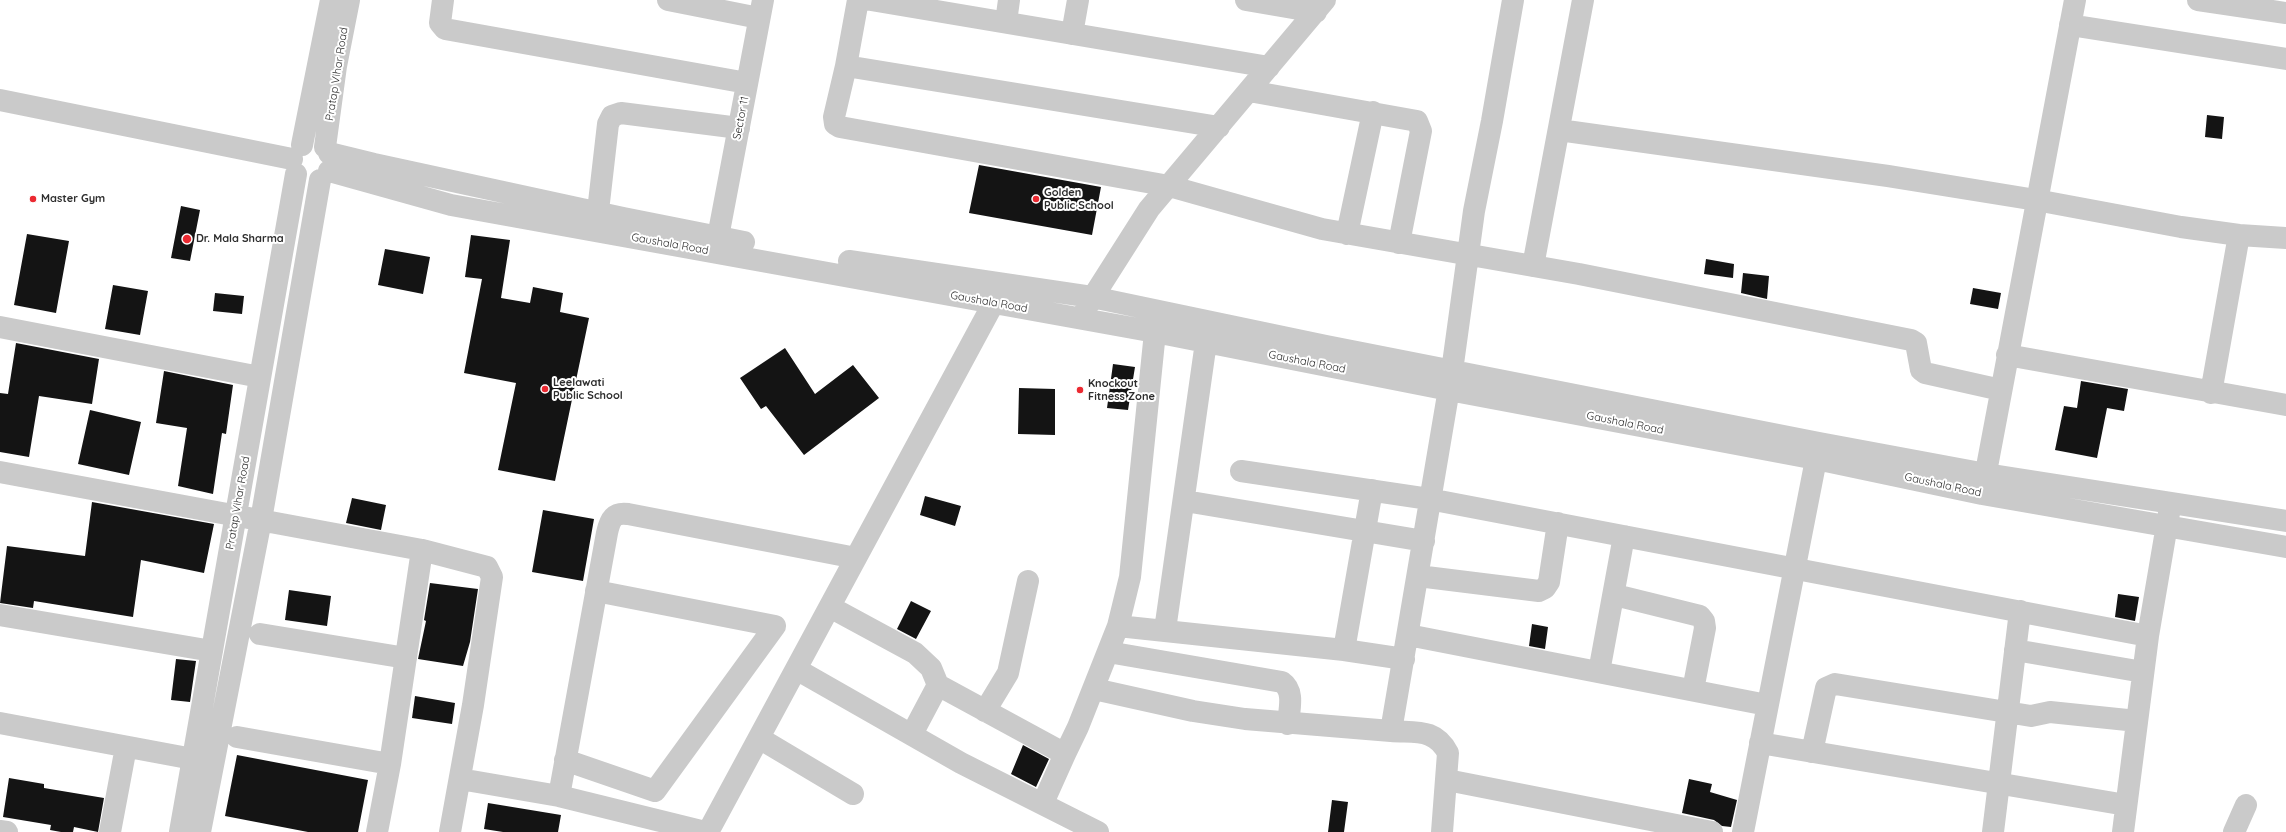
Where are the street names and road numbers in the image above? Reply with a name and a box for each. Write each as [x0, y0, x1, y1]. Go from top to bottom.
street label: Pratap Vihar Road [323, 26, 351, 122]
street label: Sector 11 [730, 95, 752, 141]
street label: Gaushala Road [630, 231, 710, 257]
street label: Gaushala Road [949, 289, 1029, 315]
street label: Gaushala Road [1267, 348, 1347, 376]
street label: Gaushala Road [1585, 409, 1665, 437]
street label: Pratap Vihar Road [223, 455, 253, 551]
street label: Gaushala Road [1903, 470, 1983, 500]

